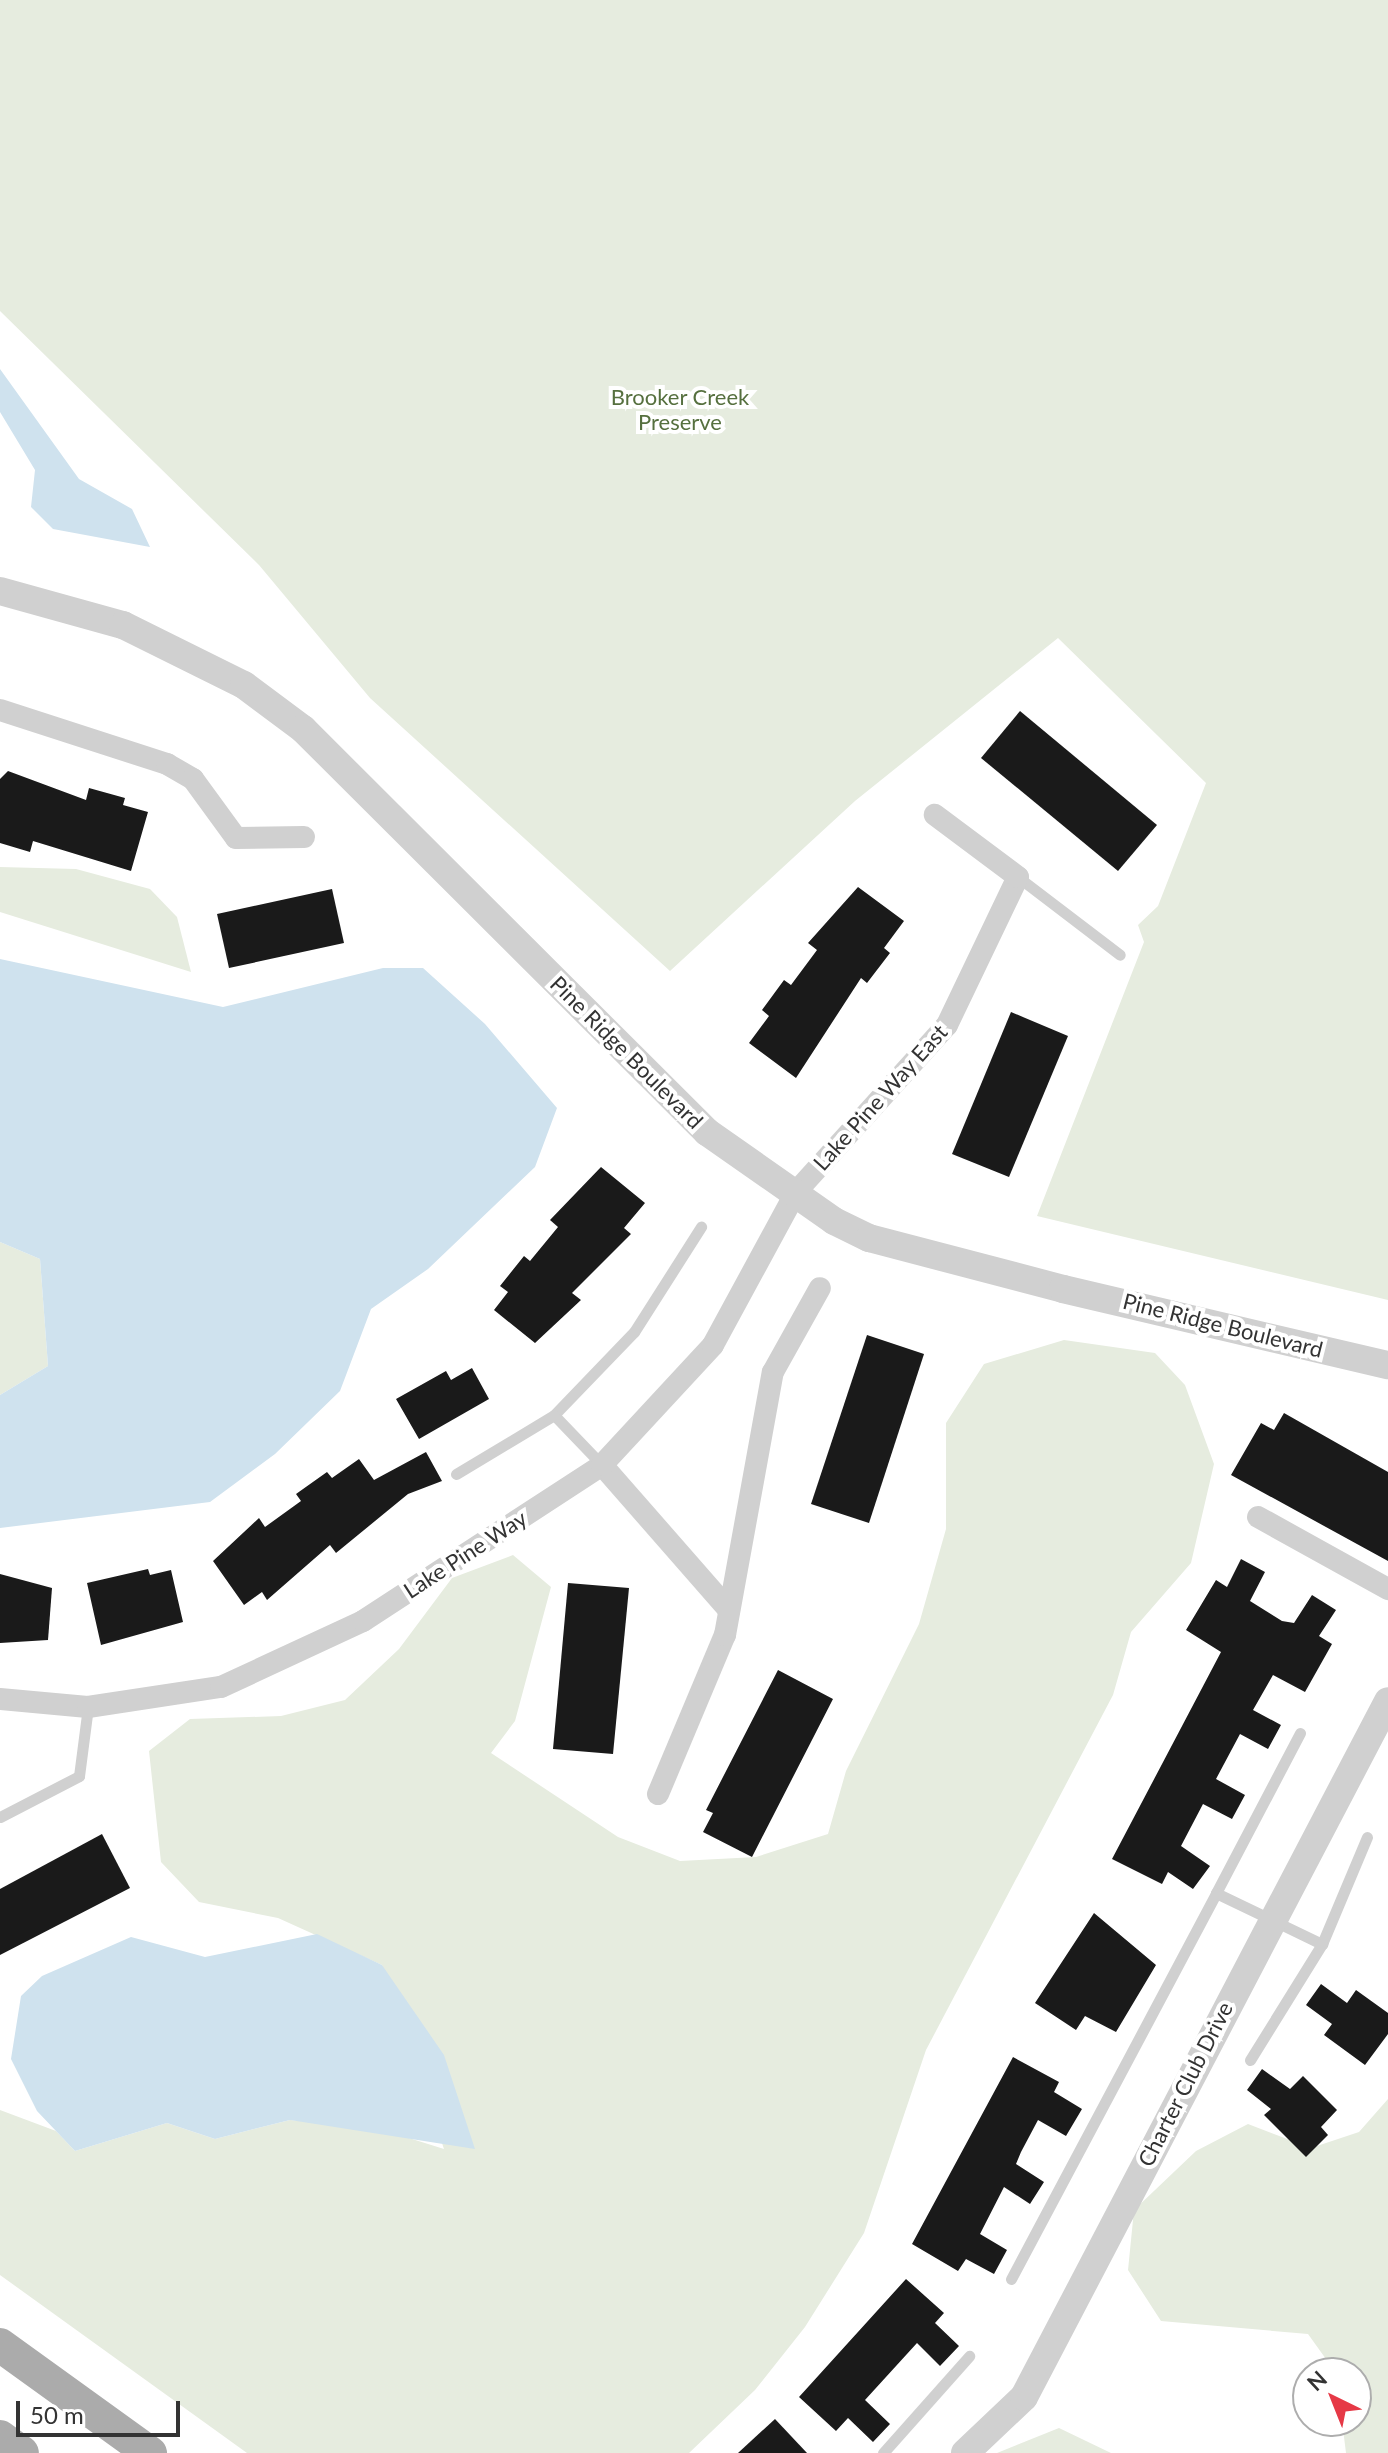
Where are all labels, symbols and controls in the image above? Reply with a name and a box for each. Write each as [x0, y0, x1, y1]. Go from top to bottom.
park label: Brooker Creek Preserve [611, 383, 749, 434]
street label: Pine Ridge Boulevard [545, 970, 709, 1134]
street label: Lake Pine Way East [807, 1018, 953, 1176]
street label: Pine Ridge Boulevard [1120, 1287, 1326, 1363]
street label: Lake Pine Way [398, 1504, 532, 1604]
street label: Charter Club Drive [1132, 1997, 1238, 2171]
north arrow [1292, 2357, 1372, 2437]
text: N [1301, 2365, 1332, 2396]
scale bar [20, 2385, 184, 2435]
text: 50 m [30, 2400, 84, 2429]

